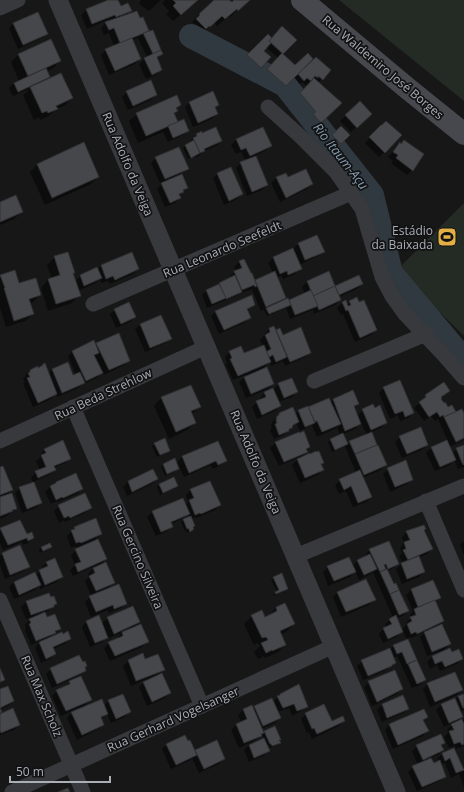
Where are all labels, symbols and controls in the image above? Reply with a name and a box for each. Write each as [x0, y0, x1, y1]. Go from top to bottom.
street label: Rua Waldemiro José Borges [319, 11, 448, 123]
street label: Rua Adolfo da Veiga [98, 109, 158, 219]
water label: Rio Itaum-Açu [309, 119, 373, 194]
street label: Rua Leonardo Seefeldt [160, 216, 284, 282]
place label: Estádio da Baixada [371, 222, 433, 253]
sports icon: Estádio da Baixada [436, 226, 458, 248]
street label: Rua Beda Strehlow [52, 364, 155, 424]
street label: Rua Adolfo da Veiga [226, 407, 286, 517]
street label: Rua Gercino Silveira [108, 502, 168, 612]
street label: Rua Max Scholz [17, 653, 67, 740]
street label: Rua Gerhard Vogelsanger [104, 682, 242, 756]
scale bar [10, 758, 110, 784]
text: 50 m [16, 763, 44, 780]

